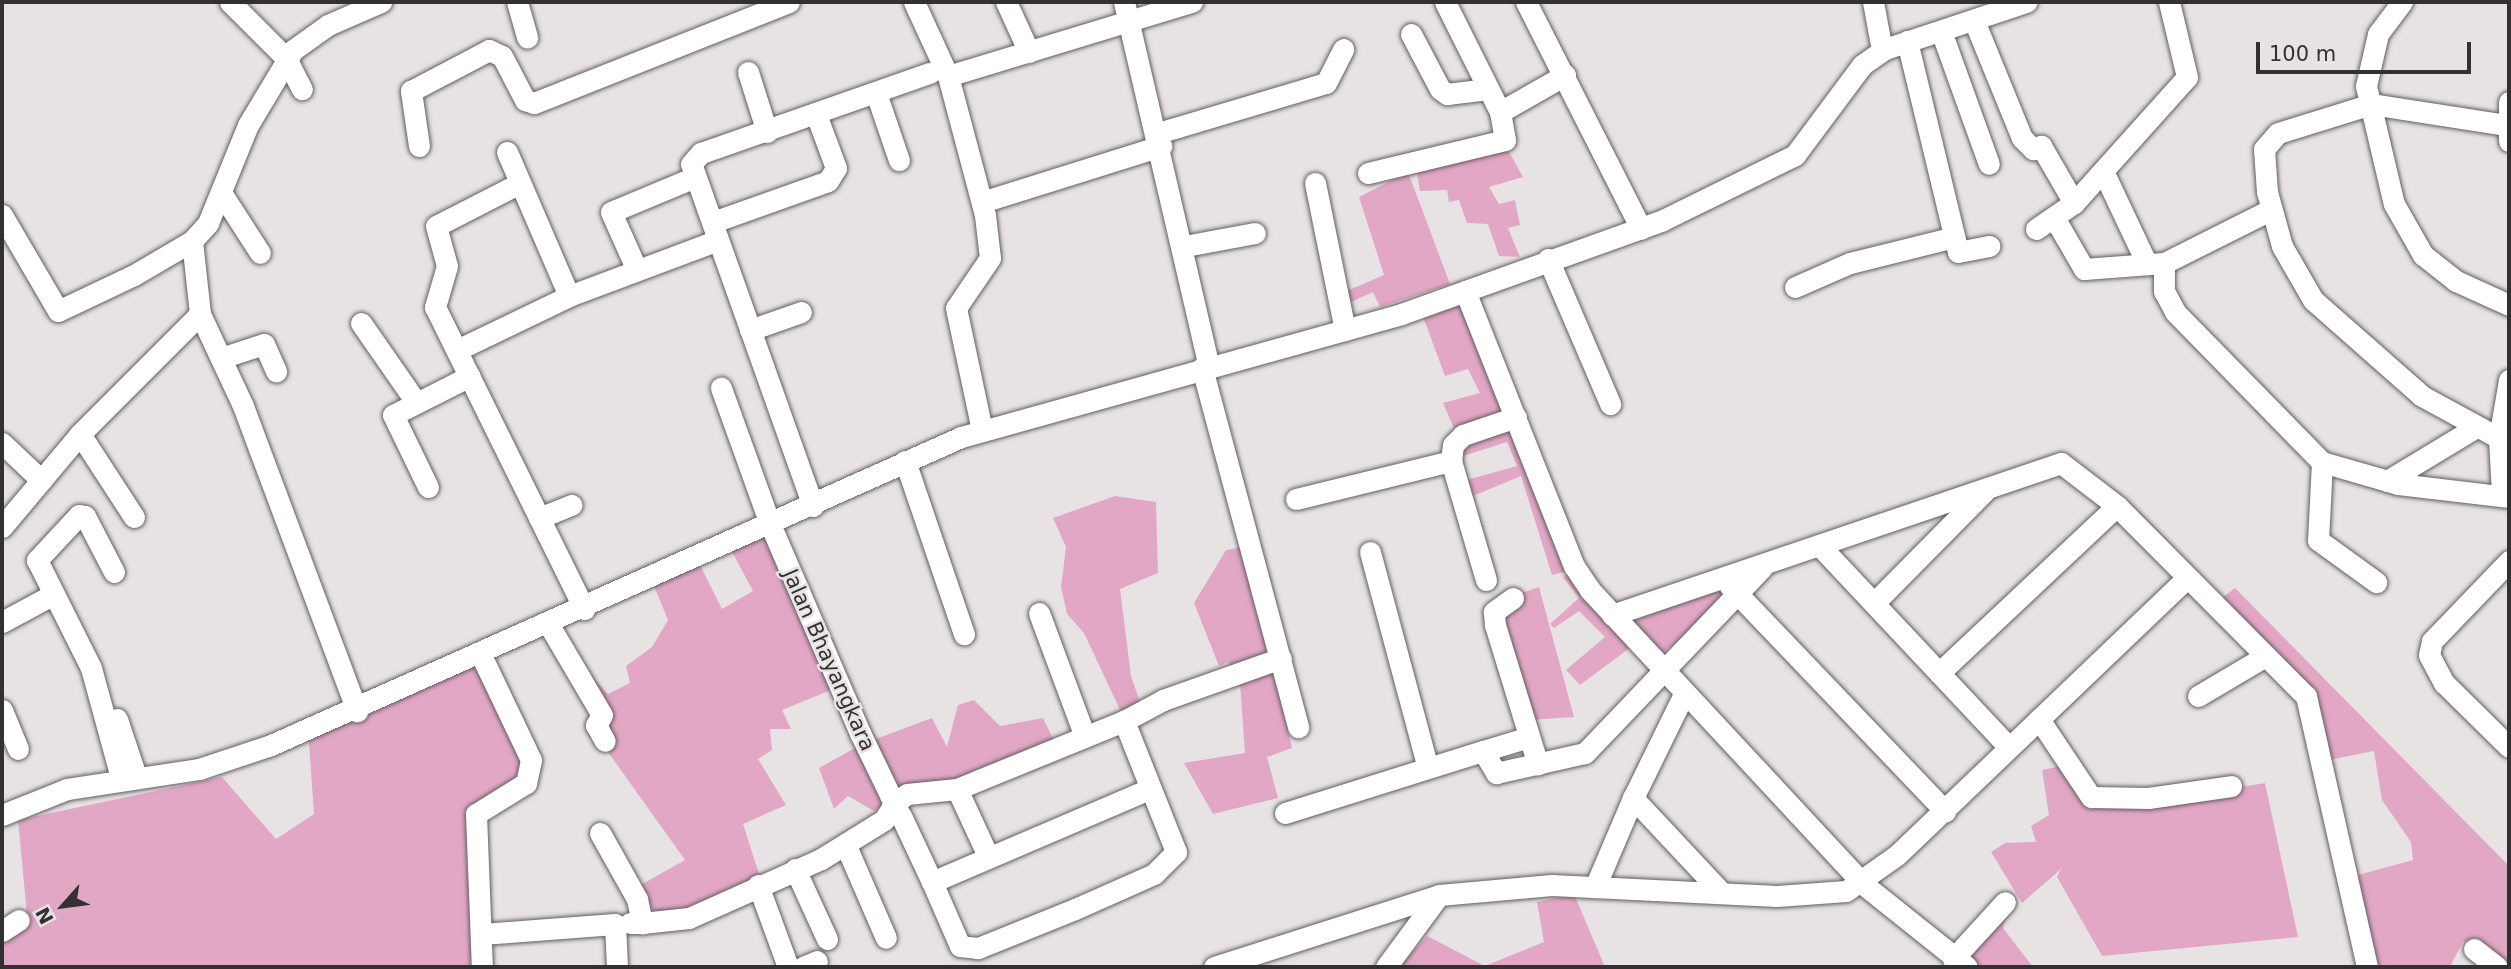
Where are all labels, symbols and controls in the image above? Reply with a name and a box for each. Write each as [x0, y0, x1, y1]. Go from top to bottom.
scale bar [2259, 28, 2474, 72]
text: 100 m [2269, 42, 2336, 66]
street label: Jalan Bhayangkara [778, 565, 880, 755]
north arrow [28, 871, 98, 941]
text: N [31, 904, 58, 928]

